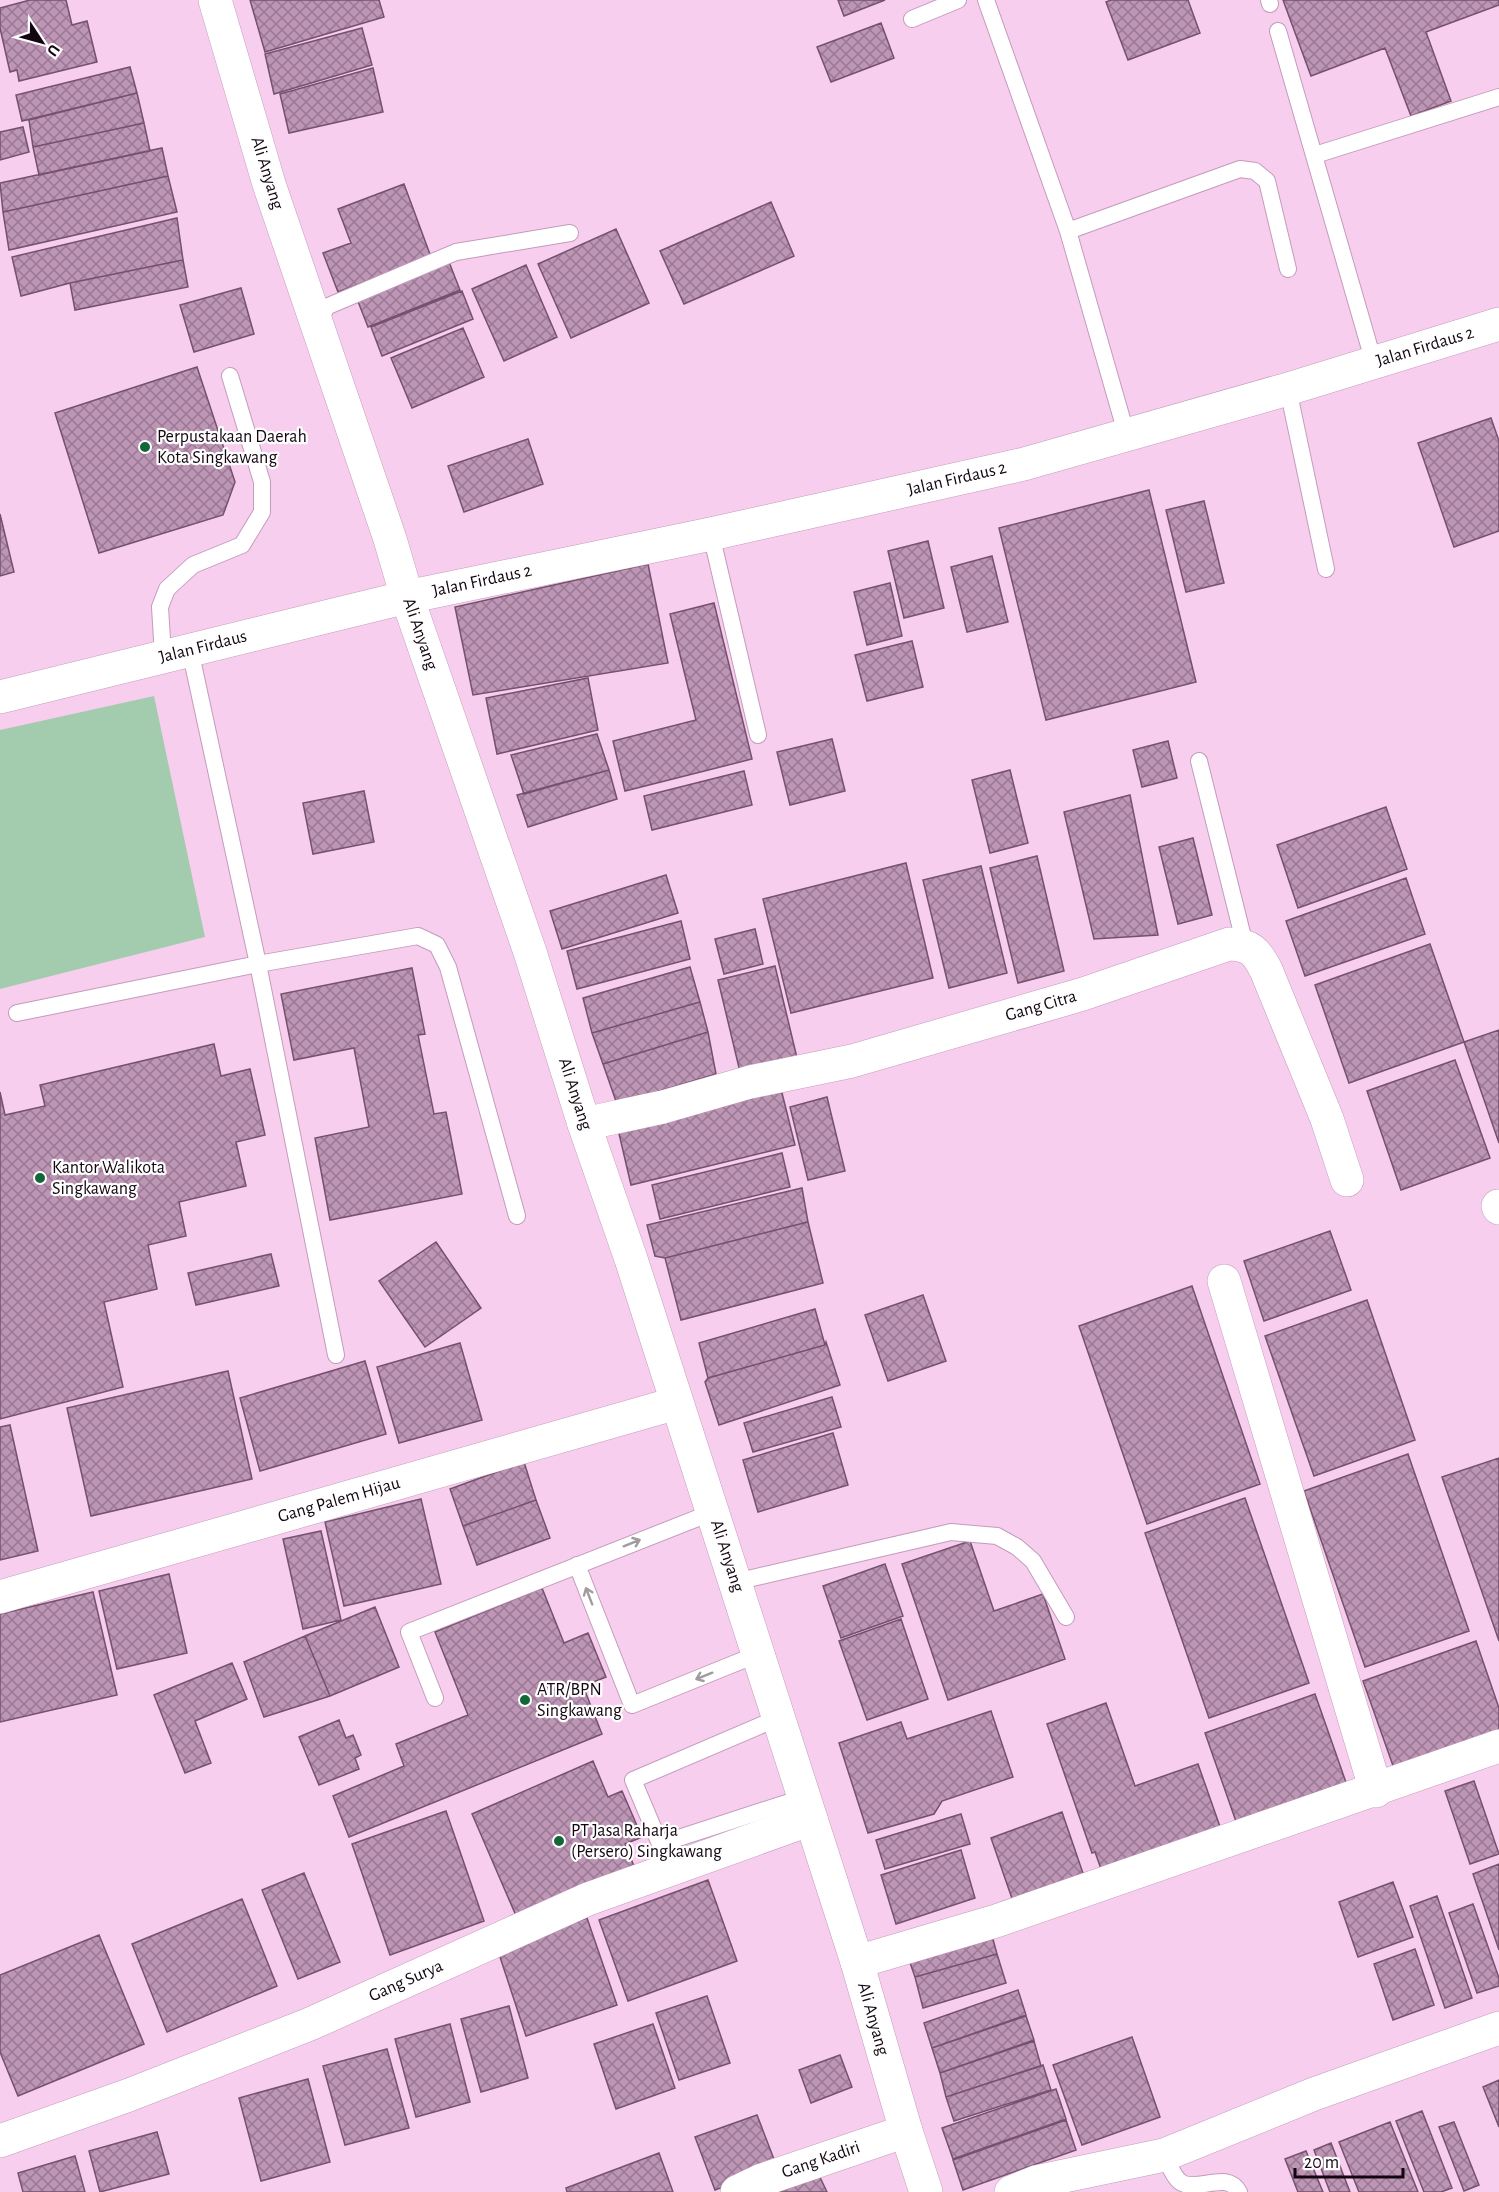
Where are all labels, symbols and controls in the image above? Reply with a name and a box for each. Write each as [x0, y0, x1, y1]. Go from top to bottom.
north arrow [12, 12, 72, 72]
text: U [44, 41, 63, 59]
street label: Ali Anyang [247, 135, 287, 212]
street label: Jalan Firdaus 2 [1374, 324, 1476, 370]
place label: Perpustakaan Daerah Kota Singkawang [157, 428, 307, 467]
marker: Perpustakaan Daerah Kota Singkawang [138, 440, 152, 454]
street label: Jalan Firdaus 2 [906, 459, 1008, 499]
street label: Jalan Firdaus 2 [431, 562, 533, 600]
street label: Ali Anyang [399, 596, 441, 673]
street label: Jalan Firdaus [157, 627, 249, 667]
street label: Gang Citra [1003, 987, 1079, 1025]
street label: Ali Anyang [555, 1056, 595, 1133]
place label: Kantor Walikota Singkawang [52, 1159, 165, 1198]
marker: Kantor Walikota Singkawang [33, 1171, 47, 1185]
street label: Gang Palem Hijau [276, 1474, 402, 1526]
street label: Ali Anyang [707, 1518, 747, 1595]
one-way arrow [622, 1537, 641, 1548]
one-way arrow [583, 1587, 594, 1605]
one-way arrow [695, 1671, 714, 1682]
place label: ATR/BPN Singkawang [537, 1681, 622, 1720]
marker: ATR/BPN Singkawang [518, 1693, 532, 1707]
place label: PT Jasa Raharja (Persero) Singkawang [571, 1822, 722, 1861]
marker: PT Jasa Raharja (Persero) Singkawang [552, 1834, 566, 1848]
street label: Gang Surya [366, 1957, 446, 2005]
street label: Ali Anyang [854, 1981, 892, 2058]
street label: Gang Kadiri [779, 2138, 863, 2182]
scale bar [1295, 2141, 1403, 2179]
text: 20 m [1304, 2154, 1339, 2172]

